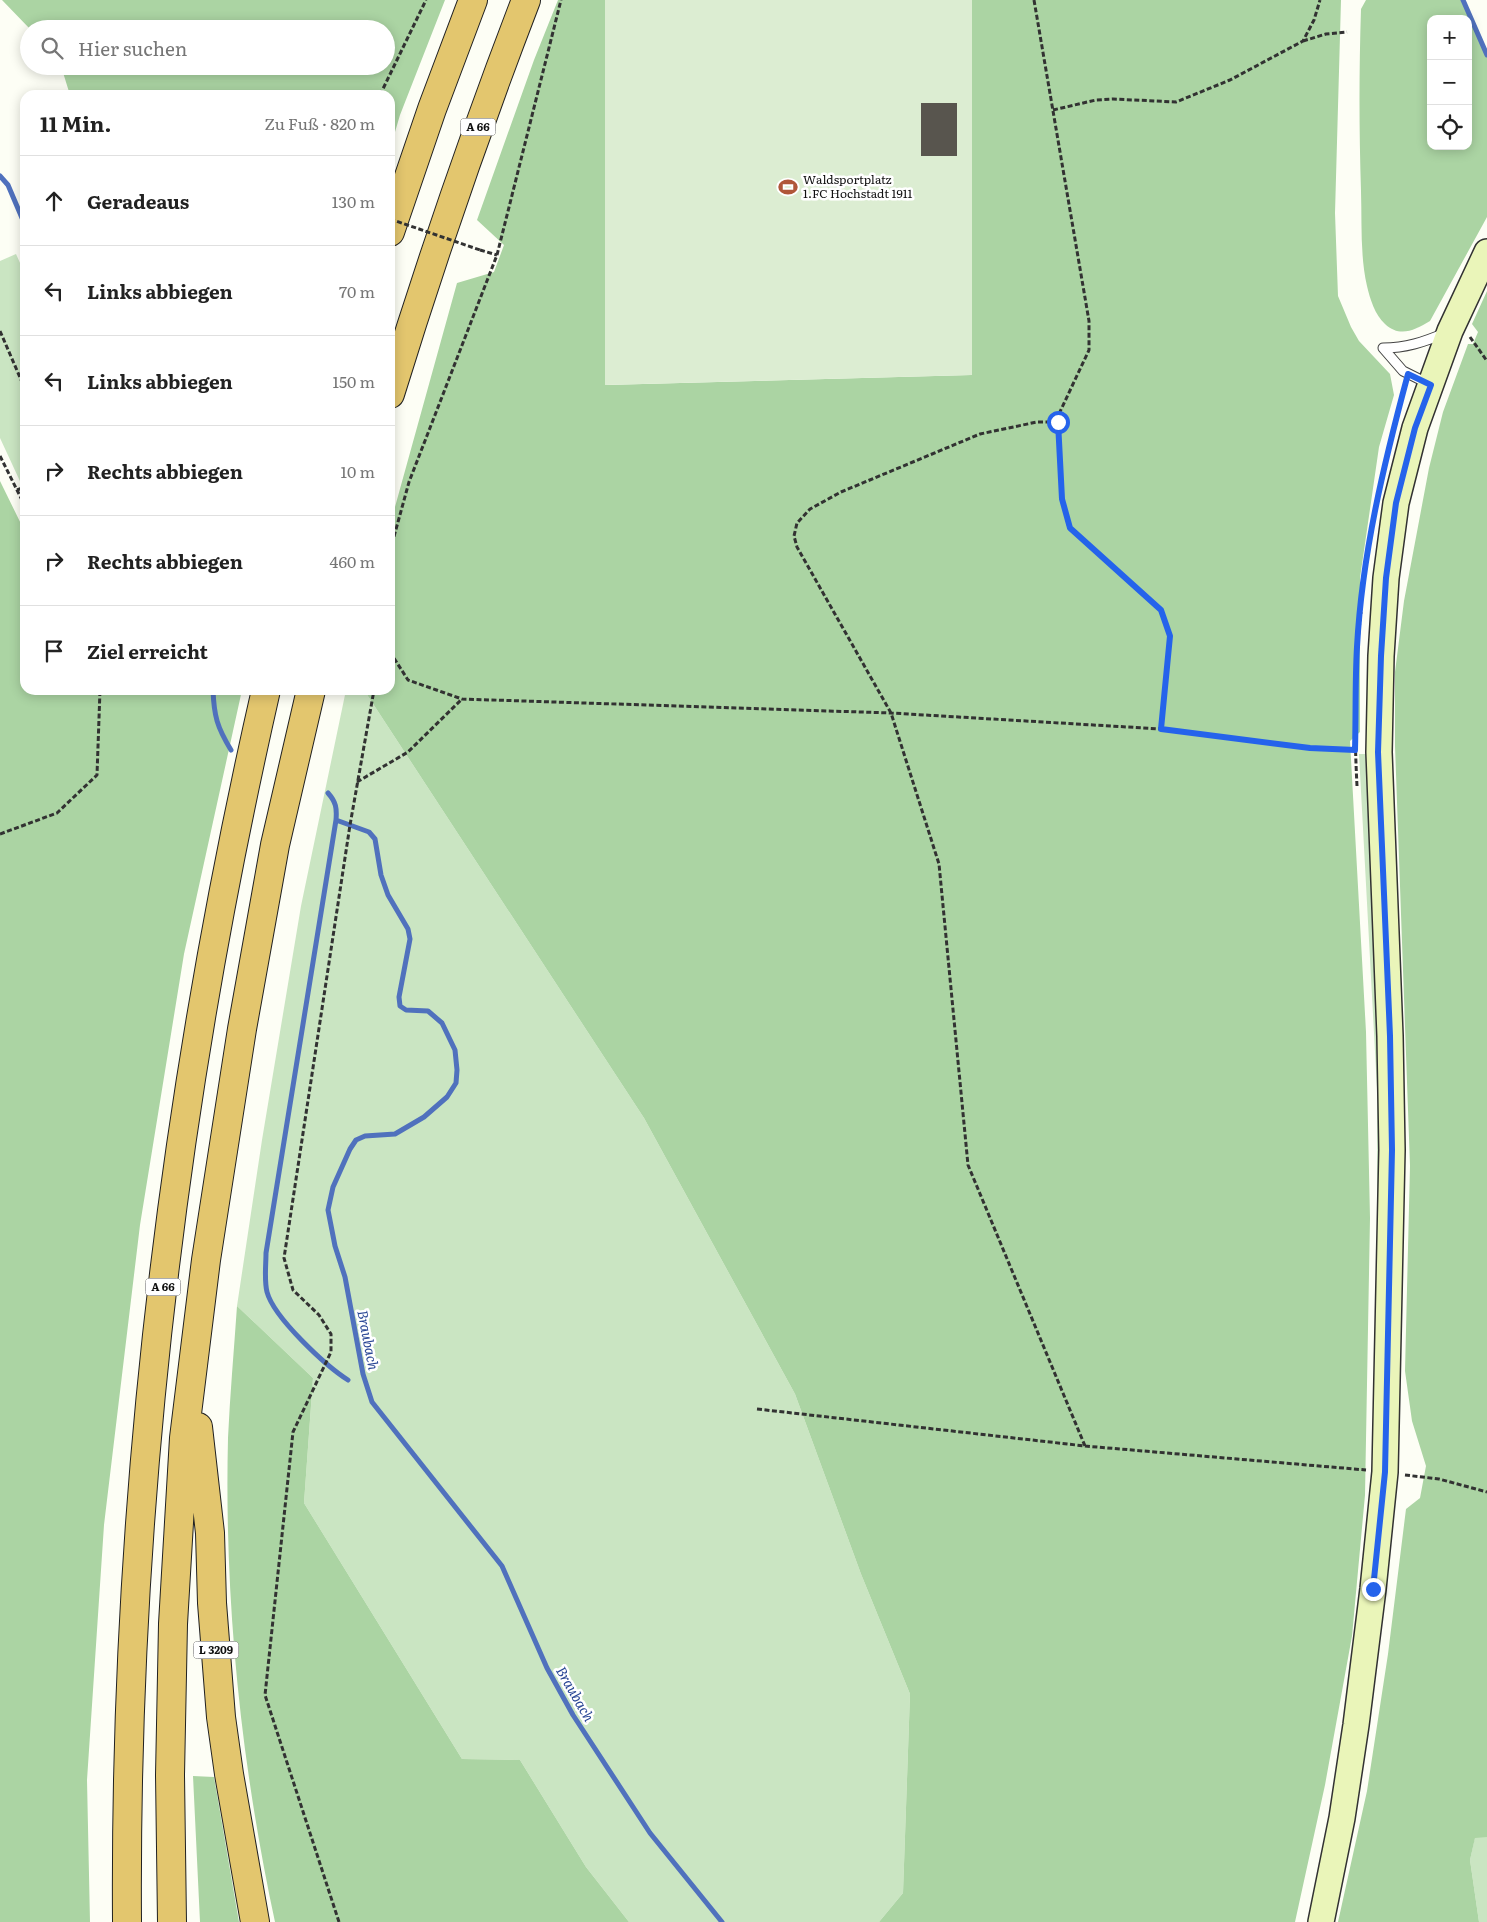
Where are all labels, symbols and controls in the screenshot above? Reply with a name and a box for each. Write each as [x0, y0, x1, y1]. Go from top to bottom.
map controls [1427, 15, 1472, 150]
button: + [1427, 15, 1472, 60]
search box [20, 20, 395, 75]
icon: search [38, 34, 66, 62]
text: Hier suchen [78, 34, 187, 62]
button: − [1427, 60, 1472, 105]
button: locate [1427, 105, 1472, 150]
text: 11 Min. [40, 107, 111, 138]
text: Zu Fuß · 820 m [264, 111, 375, 135]
road number: A 66 [460, 118, 496, 136]
place label: Waldsportplatz 1.FC Hochstadt 1911 [803, 170, 913, 202]
sports icon: Waldsportplatz 1.FC Hochstadt 1911 [777, 176, 799, 198]
icon: ahead [40, 187, 68, 215]
text: Geradeaus [87, 187, 189, 215]
text: 130 m [332, 189, 375, 213]
icon: left [40, 277, 68, 305]
text: Links abbiegen [87, 277, 233, 305]
text: 70 m [339, 279, 375, 303]
icon: left [40, 367, 68, 395]
text: Links abbiegen [87, 367, 233, 395]
text: 150 m [332, 369, 375, 393]
route start [1047, 411, 1070, 434]
icon: right [40, 457, 68, 485]
text: Rechts abbiegen [87, 457, 243, 485]
text: 10 m [341, 459, 375, 483]
icon: right [40, 547, 68, 575]
text: Rechts abbiegen [87, 547, 243, 575]
text: 460 m [330, 549, 375, 573]
icon: arrive [40, 637, 68, 665]
text: Ziel erreicht [87, 637, 208, 665]
road number: A 66 [146, 1278, 180, 1295]
water label: Braubach [353, 1308, 385, 1372]
route end [1362, 1578, 1385, 1601]
road number: L 3209 [194, 1642, 238, 1658]
water label: Braubach [552, 1662, 600, 1725]

